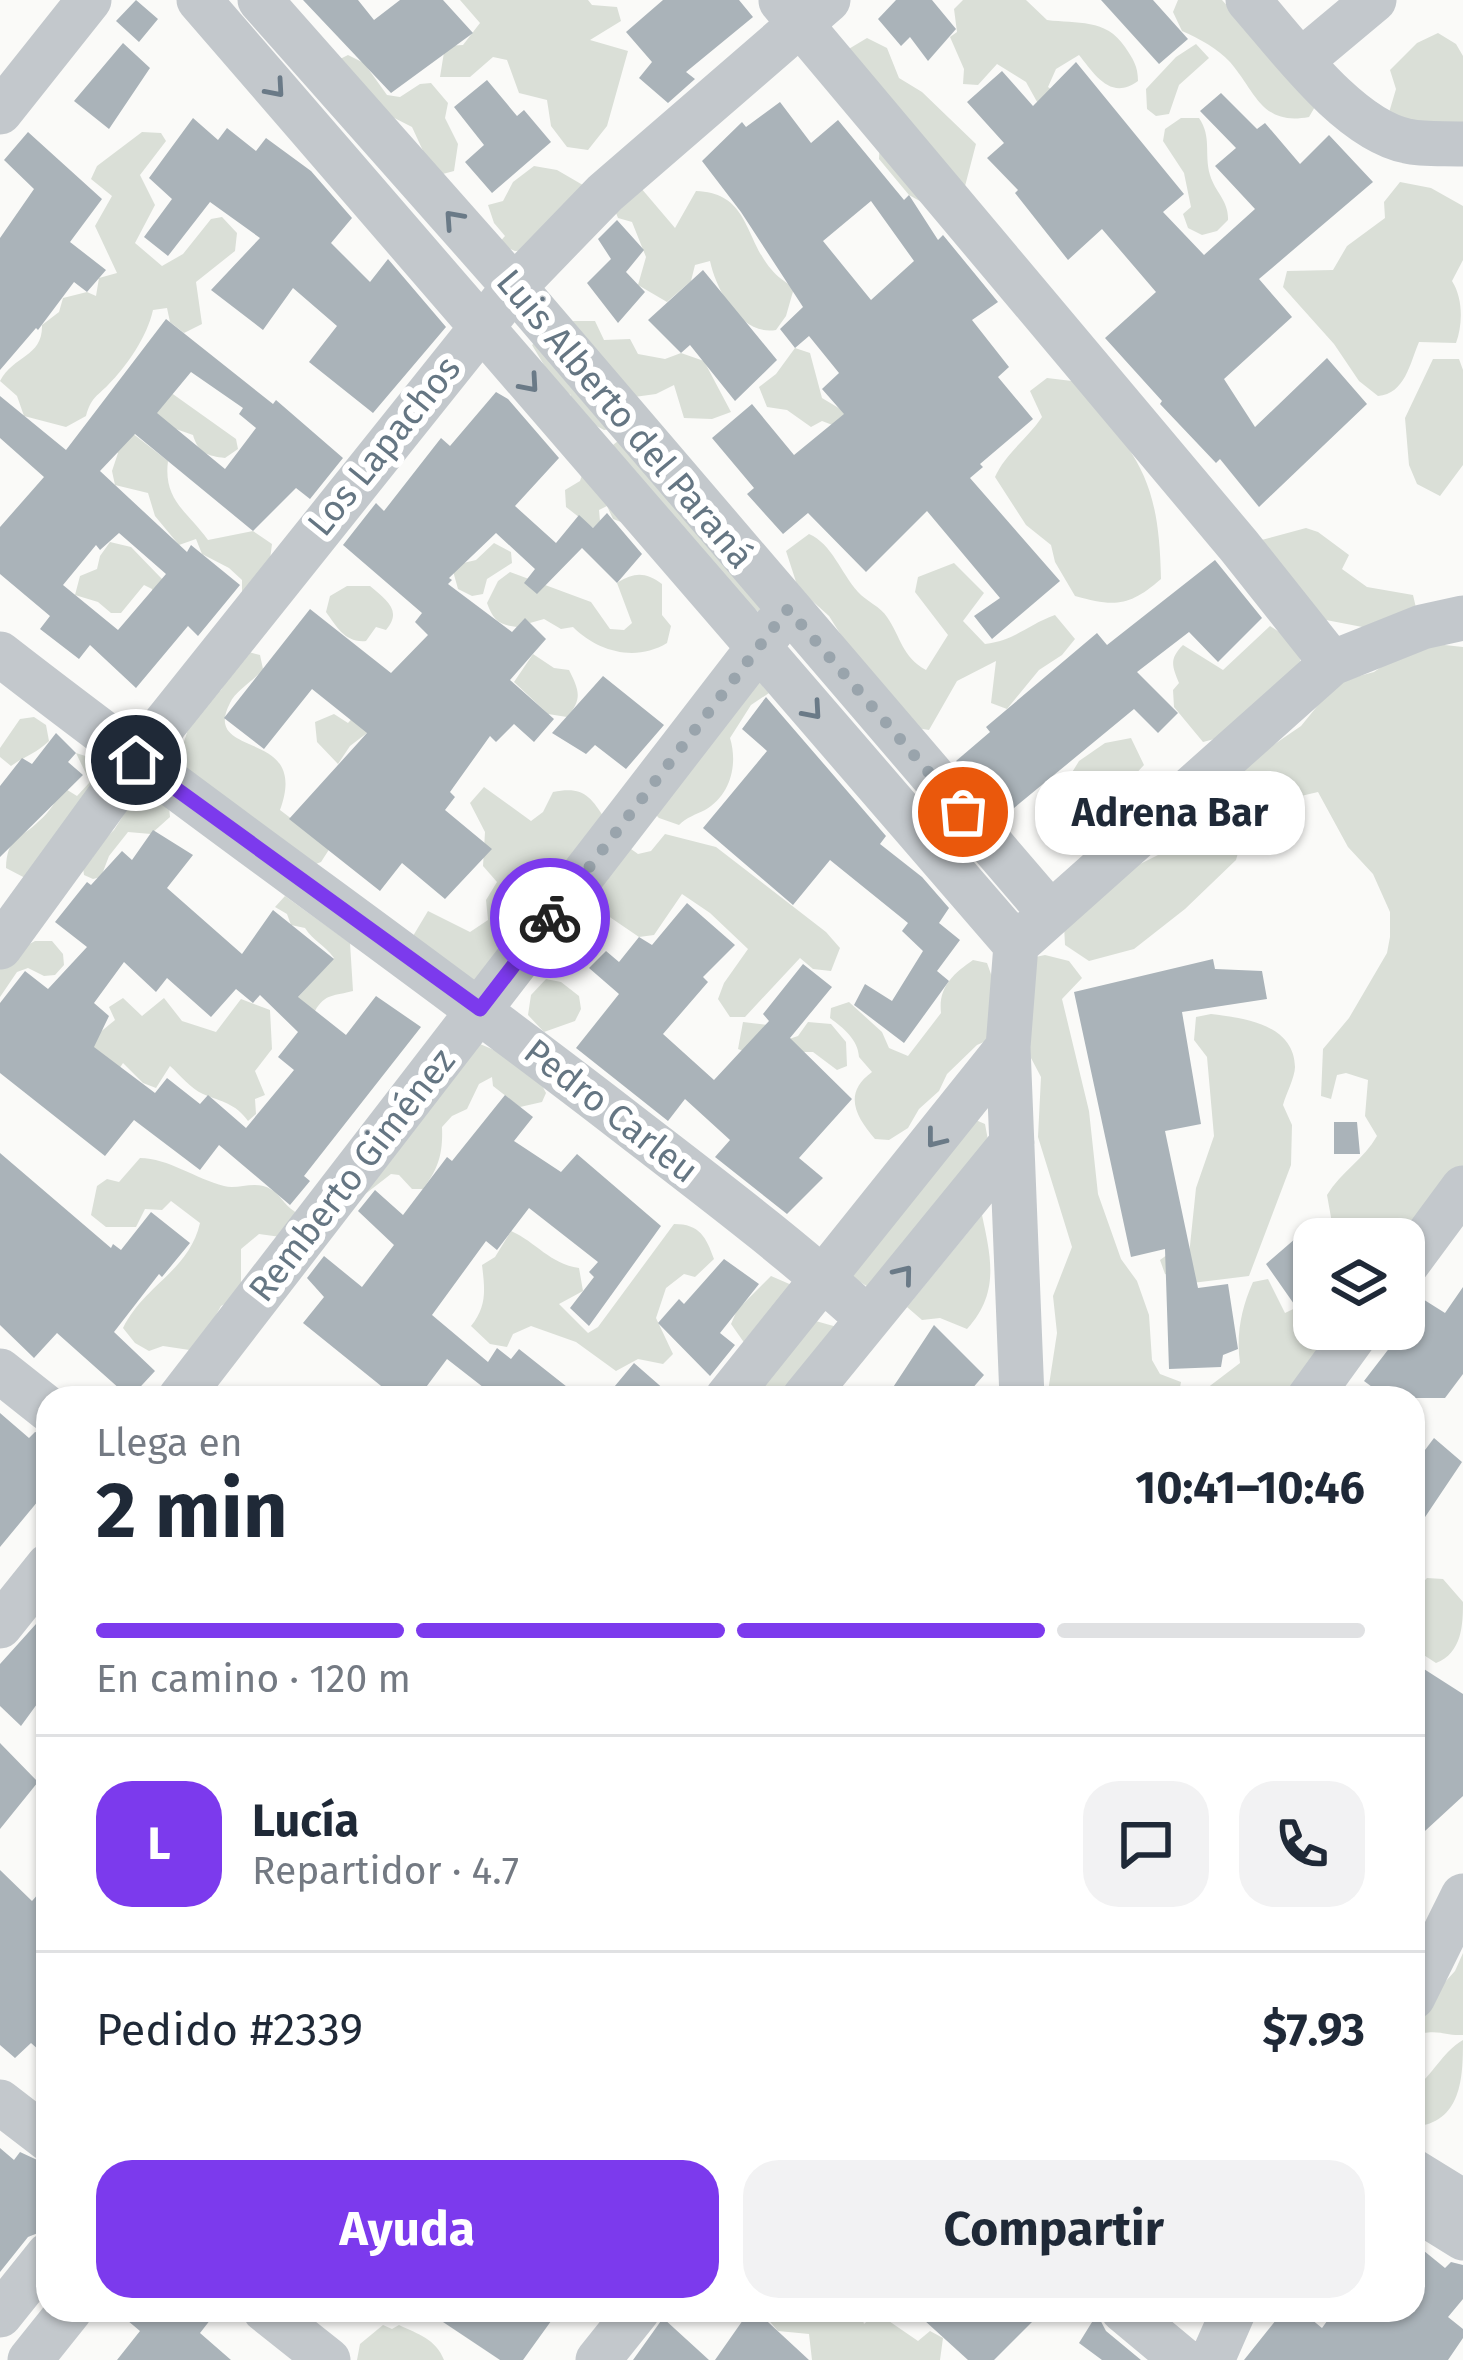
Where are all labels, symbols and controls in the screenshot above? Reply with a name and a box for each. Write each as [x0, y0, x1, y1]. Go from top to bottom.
one-way arrow [261, 75, 283, 97]
one-way arrow [446, 212, 467, 233]
street label: Luis Alberto del Paraná [487, 261, 763, 577]
street label: Los Lapachos [298, 347, 470, 545]
one-way arrow [516, 371, 537, 392]
one-way arrow [799, 697, 821, 719]
pin [85, 709, 187, 811]
icon: home [103, 727, 169, 793]
pin [912, 761, 1014, 863]
callout: Adrena Bar [1035, 770, 1305, 854]
icon: bag [930, 779, 996, 845]
text: Adrena Bar [1072, 790, 1268, 836]
courier [490, 858, 610, 978]
icon: bike [517, 885, 583, 951]
street label: Pedro Carleu [515, 1029, 707, 1193]
street label: Remberto Giménez [239, 1040, 465, 1310]
one-way arrow [928, 1125, 949, 1147]
map controls [1293, 1218, 1425, 1350]
button: layers [1293, 1218, 1425, 1350]
one-way arrow [890, 1266, 912, 1288]
text: Llega en [96, 1420, 243, 1466]
text: 10:41–10:46 [1135, 1461, 1365, 1515]
text: 2 min [96, 1464, 288, 1558]
text: En camino · 120 m [96, 1656, 411, 1702]
button: chat [1083, 1781, 1209, 1907]
button: phone [1239, 1781, 1365, 1907]
text: Lucía [252, 1794, 359, 1848]
text: L [147, 1817, 171, 1871]
text: Repartidor · 4.7 [252, 1848, 519, 1894]
text: Pedido #2339 [96, 2003, 363, 2057]
text: $7.93 [1263, 2003, 1365, 2057]
button: Ayuda [96, 2160, 719, 2298]
button: Compartir [743, 2160, 1365, 2298]

